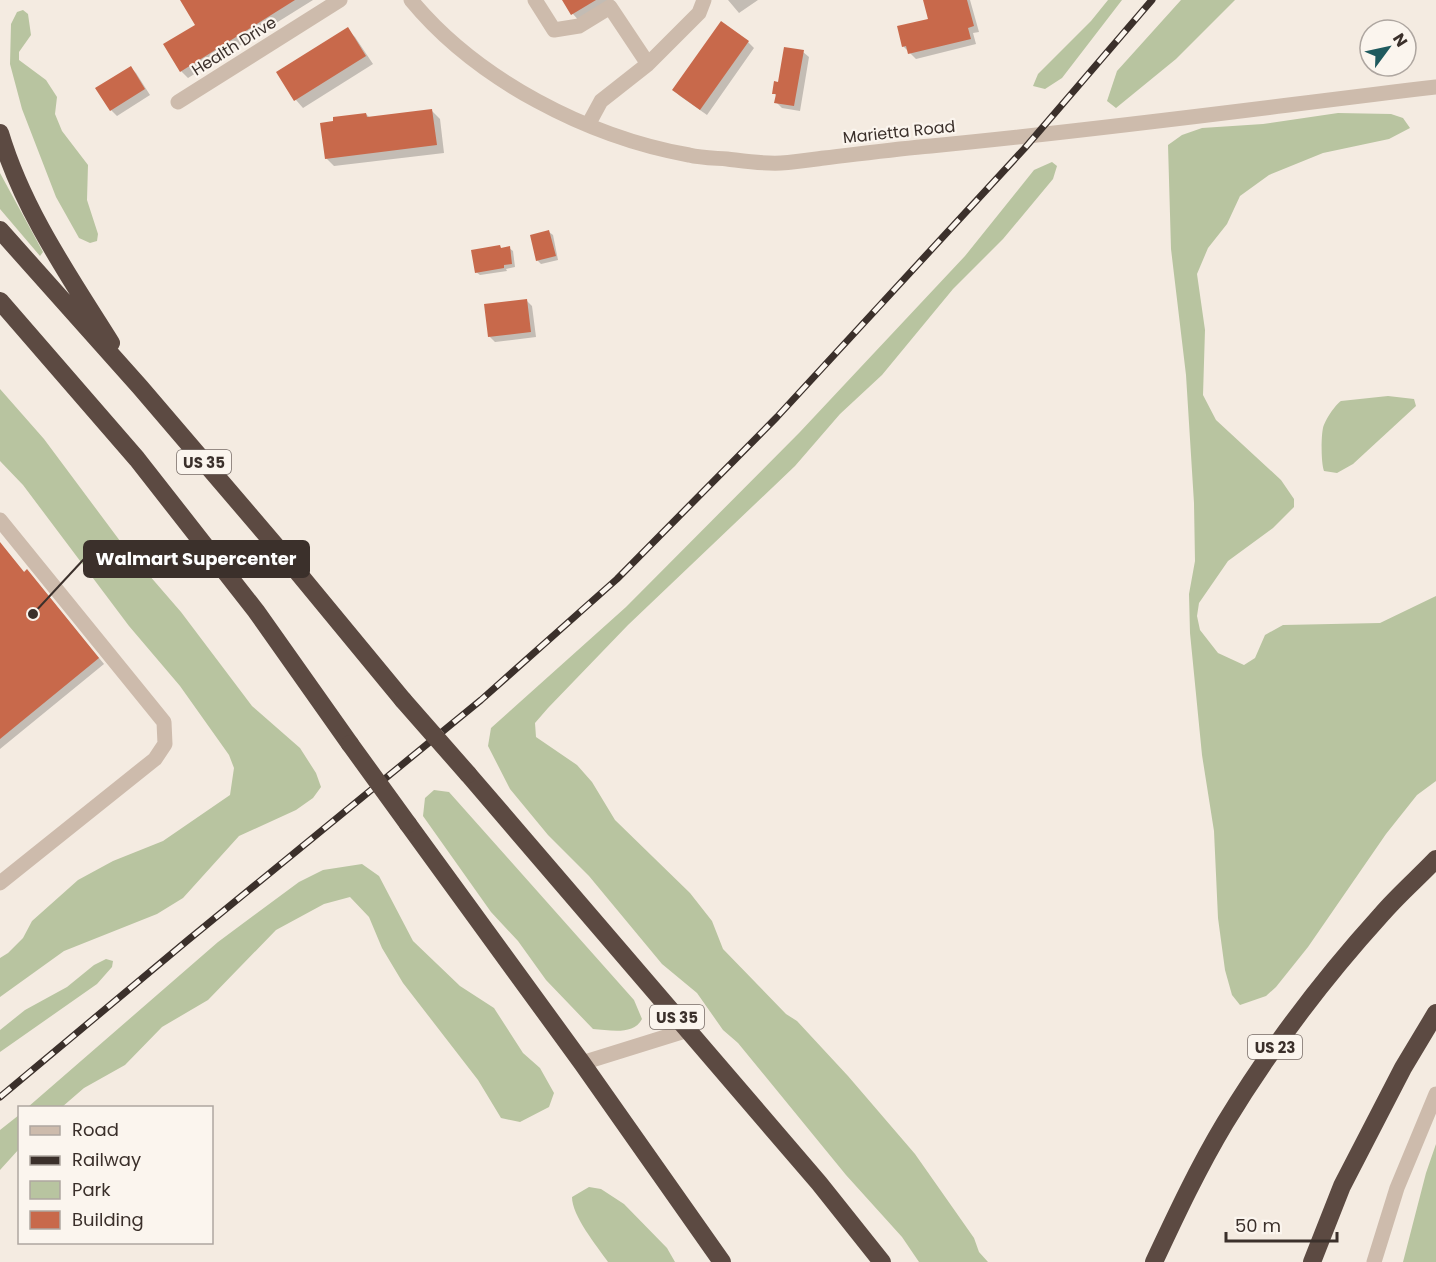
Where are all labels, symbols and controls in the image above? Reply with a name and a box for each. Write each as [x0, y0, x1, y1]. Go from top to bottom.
street label: Health Drive [187, 11, 281, 81]
north arrow [1358, 18, 1418, 78]
text: N [1387, 29, 1413, 51]
street label: Marietta Road [842, 115, 956, 149]
road number: US 35 [177, 450, 231, 474]
callout: Walmart Supercenter [84, 541, 309, 577]
text: Walmart Supercenter [95, 546, 297, 571]
road number: US 35 [650, 1005, 704, 1029]
road number: US 23 [1248, 1035, 1302, 1059]
legend [18, 1106, 213, 1244]
text: Road [72, 1117, 119, 1142]
text: Railway [72, 1147, 141, 1172]
text: Park [72, 1177, 111, 1202]
scale bar [1226, 1205, 1337, 1243]
text: Building [72, 1207, 144, 1232]
text: 50 m [1235, 1213, 1281, 1238]

